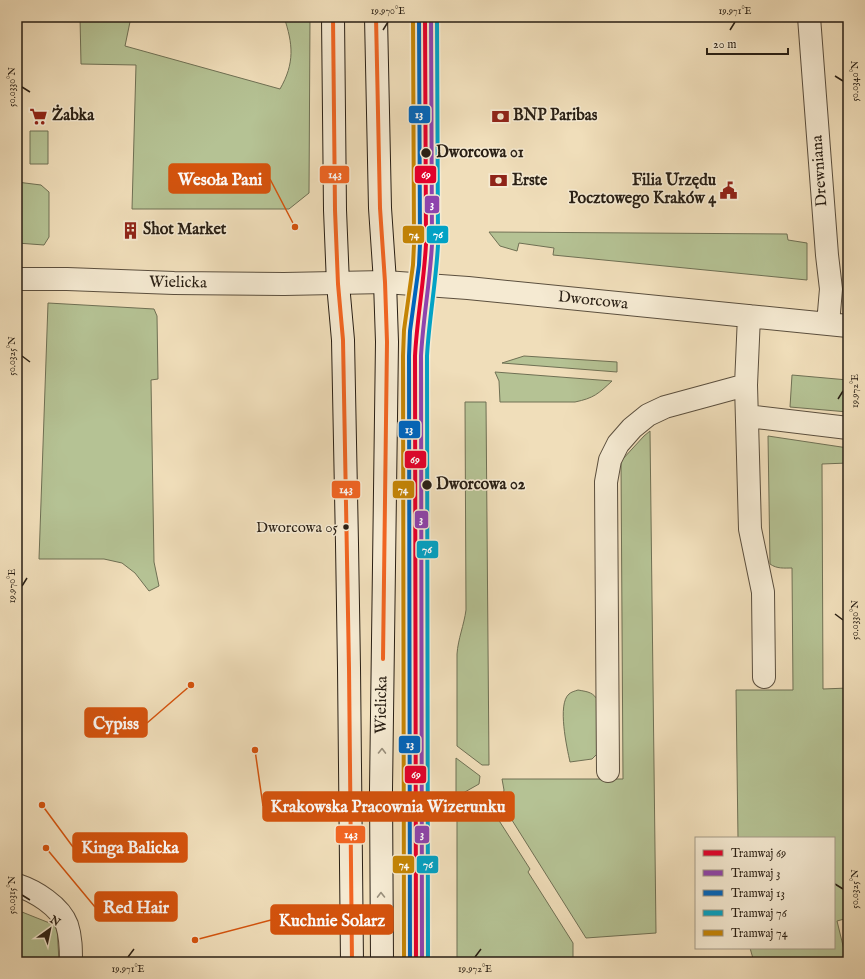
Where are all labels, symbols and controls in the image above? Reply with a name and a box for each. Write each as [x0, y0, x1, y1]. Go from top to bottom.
text: 19.970°E [371, 5, 405, 18]
text: 19.971°E [718, 5, 752, 18]
scale bar [707, 30, 788, 56]
text: 20 m [713, 37, 736, 52]
text: 50.0340°N [849, 60, 862, 101]
text: 50.0330°N [6, 67, 19, 107]
place label: Żabka [52, 104, 95, 126]
line badge: 13 [408, 105, 431, 124]
supermarket icon: Żabka [29, 106, 49, 126]
bank icon: BNP Paribas [490, 106, 510, 126]
place label: BNP Paribas [513, 106, 598, 126]
text: 13 [415, 108, 423, 122]
street label: Drewniana [808, 134, 832, 207]
place label: Dworcowa 01 [436, 143, 524, 163]
marker: Dworcowa 01 [419, 146, 433, 160]
callout: Wesoła Pani [169, 164, 270, 193]
line badge: 143 [319, 165, 350, 184]
line badge: 69 [414, 165, 437, 184]
text: 143 [328, 168, 342, 182]
text: 69 [421, 168, 431, 182]
text: Wesoła Pani [177, 170, 263, 191]
bank icon: Erste [489, 171, 509, 191]
place label: Erste [512, 171, 548, 191]
place label: Filia Urzędu Pocztowego Kraków 4 [569, 171, 717, 209]
public building icon: Filia Urzędu Pocztowego Kraków 4 [719, 180, 739, 200]
line badge: 3 [424, 195, 440, 214]
text: 3 [430, 198, 434, 212]
building icon: Shot Market [120, 220, 140, 240]
place label: Shot Market [143, 220, 227, 240]
line badge: 74 [402, 225, 425, 244]
line badge: 76 [426, 225, 449, 244]
text: 74 [409, 228, 420, 242]
text: 76 [433, 228, 444, 242]
street label: Wielicka [149, 272, 207, 294]
street label: Dworcowa [557, 287, 629, 315]
text: 50.0325°N [6, 336, 19, 376]
text: 19.972°E [849, 374, 862, 408]
line badge: 13 [398, 420, 421, 439]
text: 13 [405, 423, 413, 437]
line badge: 69 [404, 450, 427, 469]
text: 69 [410, 453, 420, 467]
place label: Dworcowa 02 [436, 475, 526, 495]
marker: Dworcowa 02 [420, 478, 434, 492]
line badge: 143 [331, 480, 361, 499]
line badge: 74 [392, 480, 415, 499]
text: 143 [339, 483, 353, 497]
text: 74 [398, 483, 409, 497]
line badge: 3 [414, 510, 429, 529]
text: 3 [419, 513, 423, 527]
place label: Dworcowa 05 [256, 518, 339, 537]
marker: Dworcowa 05 [341, 522, 351, 532]
line badge: 76 [416, 540, 439, 559]
text: 76 [422, 543, 433, 557]
text: 19.970°E [6, 569, 19, 603]
text: 50.0330°N [849, 600, 862, 640]
street label: Wielicka [371, 676, 393, 734]
callout: Cypiss [85, 708, 147, 737]
text: Cypiss [93, 714, 139, 735]
line badge: 13 [398, 735, 421, 754]
text: 13 [406, 738, 414, 752]
one-way arrow [378, 748, 386, 754]
line badge: 69 [404, 765, 427, 784]
text: 69 [411, 768, 421, 782]
callout: Krakowska Pracownia Wizerunku [263, 792, 514, 821]
text: Krakowska Pracownia Wizerunku [270, 797, 506, 818]
line badge: 143 [335, 825, 366, 844]
line badge: 3 [414, 825, 430, 844]
text: 143 [344, 828, 358, 842]
text: 3 [420, 828, 424, 842]
callout: Kinga Balicka [73, 833, 187, 862]
legend [695, 837, 835, 949]
text: Kinga Balicka [81, 838, 179, 859]
text: Tramwaj 69 [731, 846, 786, 861]
line badge: 74 [392, 855, 415, 874]
line badge: 76 [416, 855, 439, 874]
text: 74 [399, 858, 410, 872]
text: 76 [423, 858, 434, 872]
text: Tramwaj 3 [731, 866, 781, 881]
text: 50.0325°N [849, 869, 862, 909]
text: 50.0315°N [6, 875, 19, 914]
text: Tramwaj 13 [731, 886, 785, 901]
callout: Red Hair [95, 892, 177, 921]
one-way arrow [377, 892, 385, 898]
text: Red Hair [103, 898, 170, 919]
callout: Kuchnie Solarz [271, 905, 393, 934]
text: Tramwaj 76 [731, 906, 788, 921]
north arrow [30, 909, 70, 949]
text: Kuchnie Solarz [279, 911, 385, 932]
text: N [46, 912, 63, 930]
text: Tramwaj 74 [731, 926, 788, 941]
text: 19.971°E [111, 963, 145, 976]
text: 19.972°E [458, 963, 492, 976]

